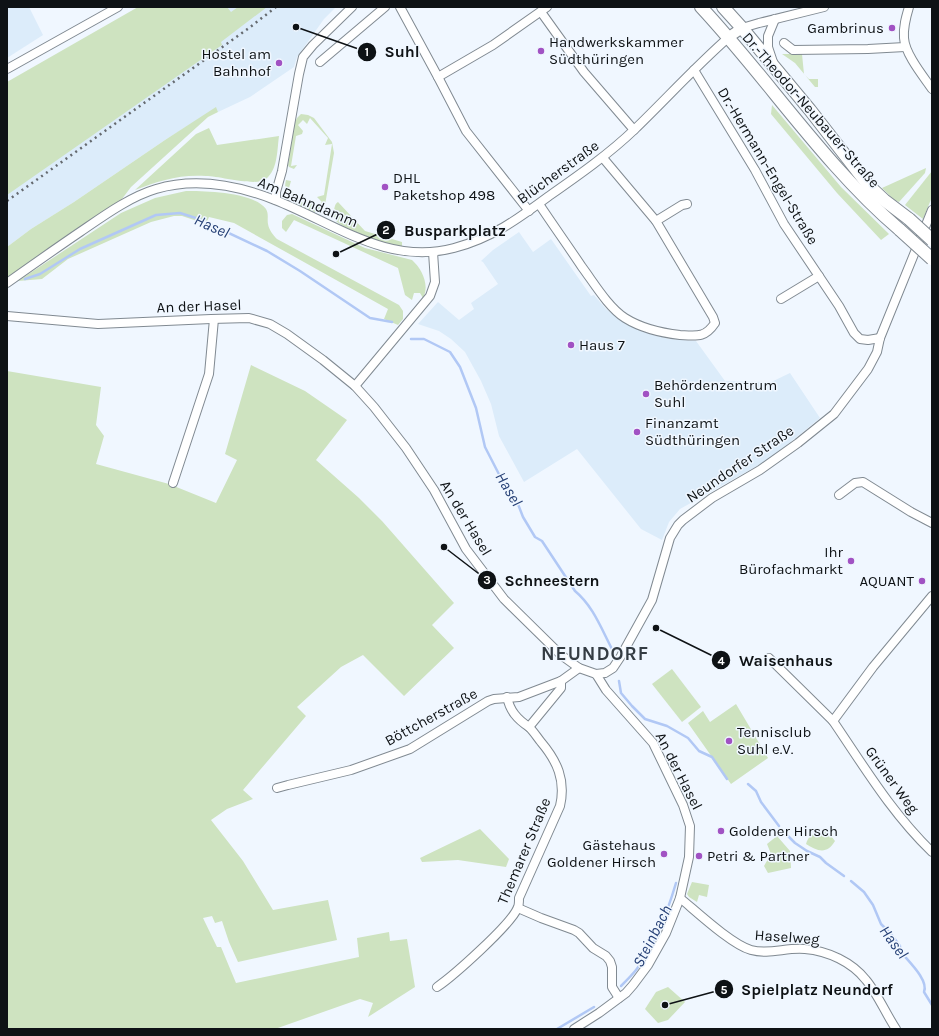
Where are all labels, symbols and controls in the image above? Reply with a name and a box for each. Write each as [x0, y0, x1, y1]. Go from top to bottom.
place label: Gambrinus [807, 19, 884, 37]
marker: Gambrinus [887, 23, 897, 33]
street label: Dr.-Theodor-Neubauer-Straße [738, 29, 884, 191]
place label: Handwerkskammer Südthüringen [549, 33, 684, 68]
callout: Suhl [357, 38, 428, 66]
text: Suhl [384, 42, 420, 61]
place label: Hostel am Bahnhof [201, 45, 272, 80]
text: 1 [365, 45, 369, 59]
marker: Handwerkskammer Südthüringen [536, 46, 546, 56]
marker: Hostel am Bahnhof [274, 58, 284, 68]
street label: Dr.-Hermann-Engel-Straße [714, 84, 822, 248]
street label: Blücherstraße [514, 136, 602, 208]
place label: DHL Paketshop 498 [393, 169, 495, 204]
street label: Am Bahndamm [255, 173, 361, 231]
marker: DHL Paketshop 498 [380, 182, 390, 192]
water label: Hasel [191, 210, 233, 242]
callout: Busparkplatz [376, 216, 514, 244]
text: Busparkplatz [404, 221, 506, 240]
text: 2 [382, 223, 390, 237]
street label: An der Hasel [156, 296, 242, 316]
place label: Haus 7 [579, 336, 625, 354]
marker: Haus 7 [566, 340, 576, 350]
place label: Behördenzentrum Suhl [654, 376, 777, 411]
marker: Behördenzentrum Suhl [641, 389, 651, 399]
place label: Finanzamt Südthüringen [645, 414, 740, 449]
street label: Neundorfer Straße [683, 421, 797, 507]
marker: Finanzamt Südthüringen [632, 427, 642, 437]
water label: Hasel [491, 468, 527, 510]
street label: An der Hasel [436, 477, 496, 559]
place label: Ihr Bürofachmarkt [739, 543, 844, 578]
marker: Ihr Bürofachmarkt [846, 556, 856, 566]
callout: Schneestern [477, 566, 608, 594]
text: Schneestern [504, 571, 600, 590]
place label: AQUANT [859, 572, 914, 590]
text: 3 [483, 573, 491, 587]
marker: AQUANT [917, 576, 927, 586]
district label: NEUNDORF [541, 643, 649, 665]
callout: Waisenhaus [711, 646, 841, 674]
text: Waisenhaus [739, 651, 833, 670]
text: 4 [717, 654, 725, 668]
street label: Böttcherstraße [382, 684, 480, 750]
place label: Tennisclub Suhl e.V. [737, 723, 811, 758]
street label: An der Hasel [652, 729, 706, 813]
marker: Tennisclub Suhl e.V. [724, 736, 734, 746]
street label: Grüner Weg [861, 743, 923, 818]
street label: Themarer Straße [493, 795, 555, 907]
place label: Goldener Hirsch [729, 822, 838, 840]
marker: Goldener Hirsch [716, 826, 726, 836]
place label: Gästehaus Goldener Hirsch [547, 836, 656, 871]
place label: Petri & Partner [707, 847, 810, 865]
marker: Gästehaus Goldener Hirsch [659, 849, 669, 859]
marker: Petri & Partner [694, 851, 704, 861]
water label: Steinbach [628, 902, 676, 970]
water label: Hasel [876, 922, 912, 962]
street label: Haselweg [754, 926, 821, 948]
callout: Spielplatz Neundorf [714, 975, 901, 1003]
text: Spielplatz Neundorf [741, 980, 893, 999]
text: 5 [721, 983, 728, 997]

